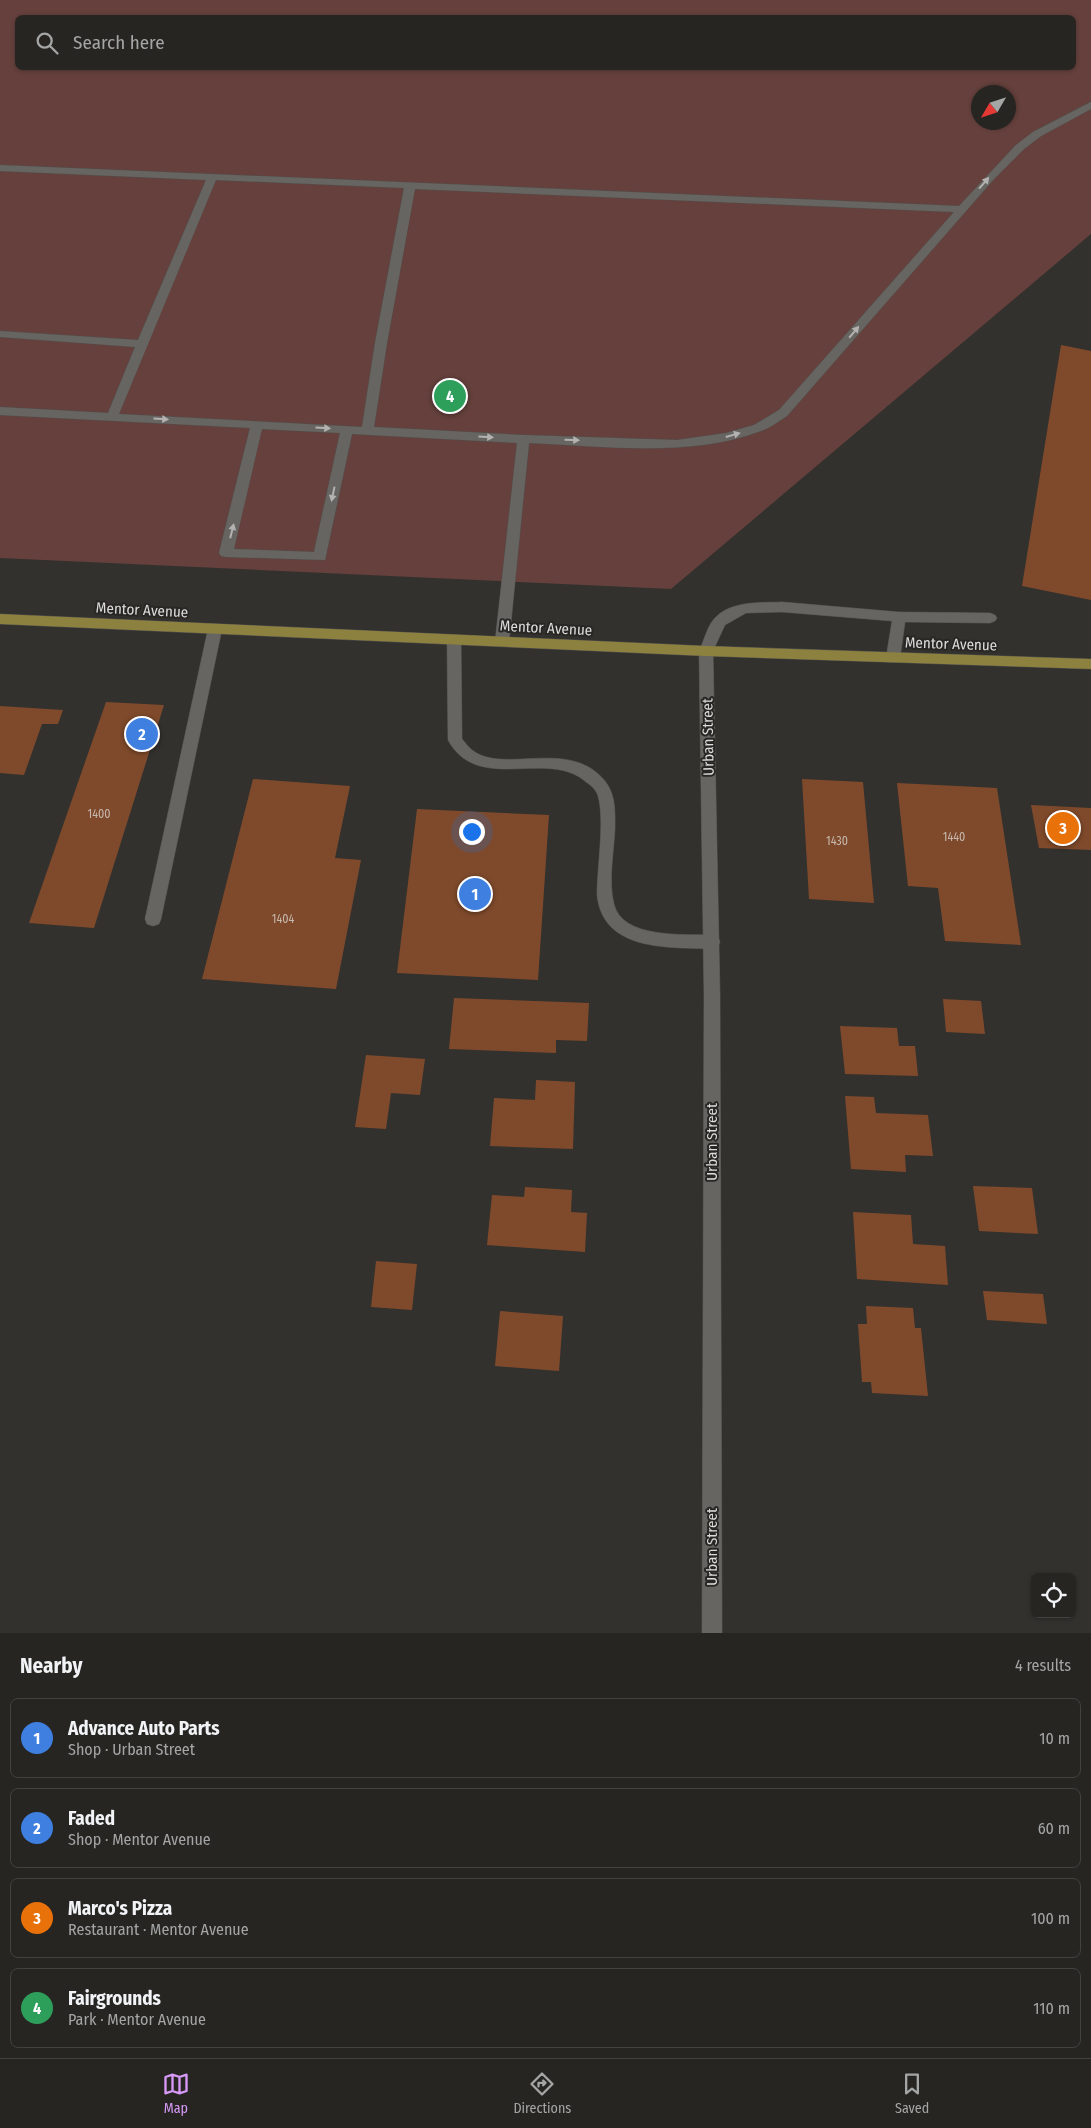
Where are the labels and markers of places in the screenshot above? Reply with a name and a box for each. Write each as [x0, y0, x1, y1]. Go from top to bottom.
pin: 4 [434, 377, 466, 415]
pin: 2 [126, 715, 158, 753]
pin: 3 [1047, 809, 1079, 847]
pin: 1 [459, 875, 491, 913]

